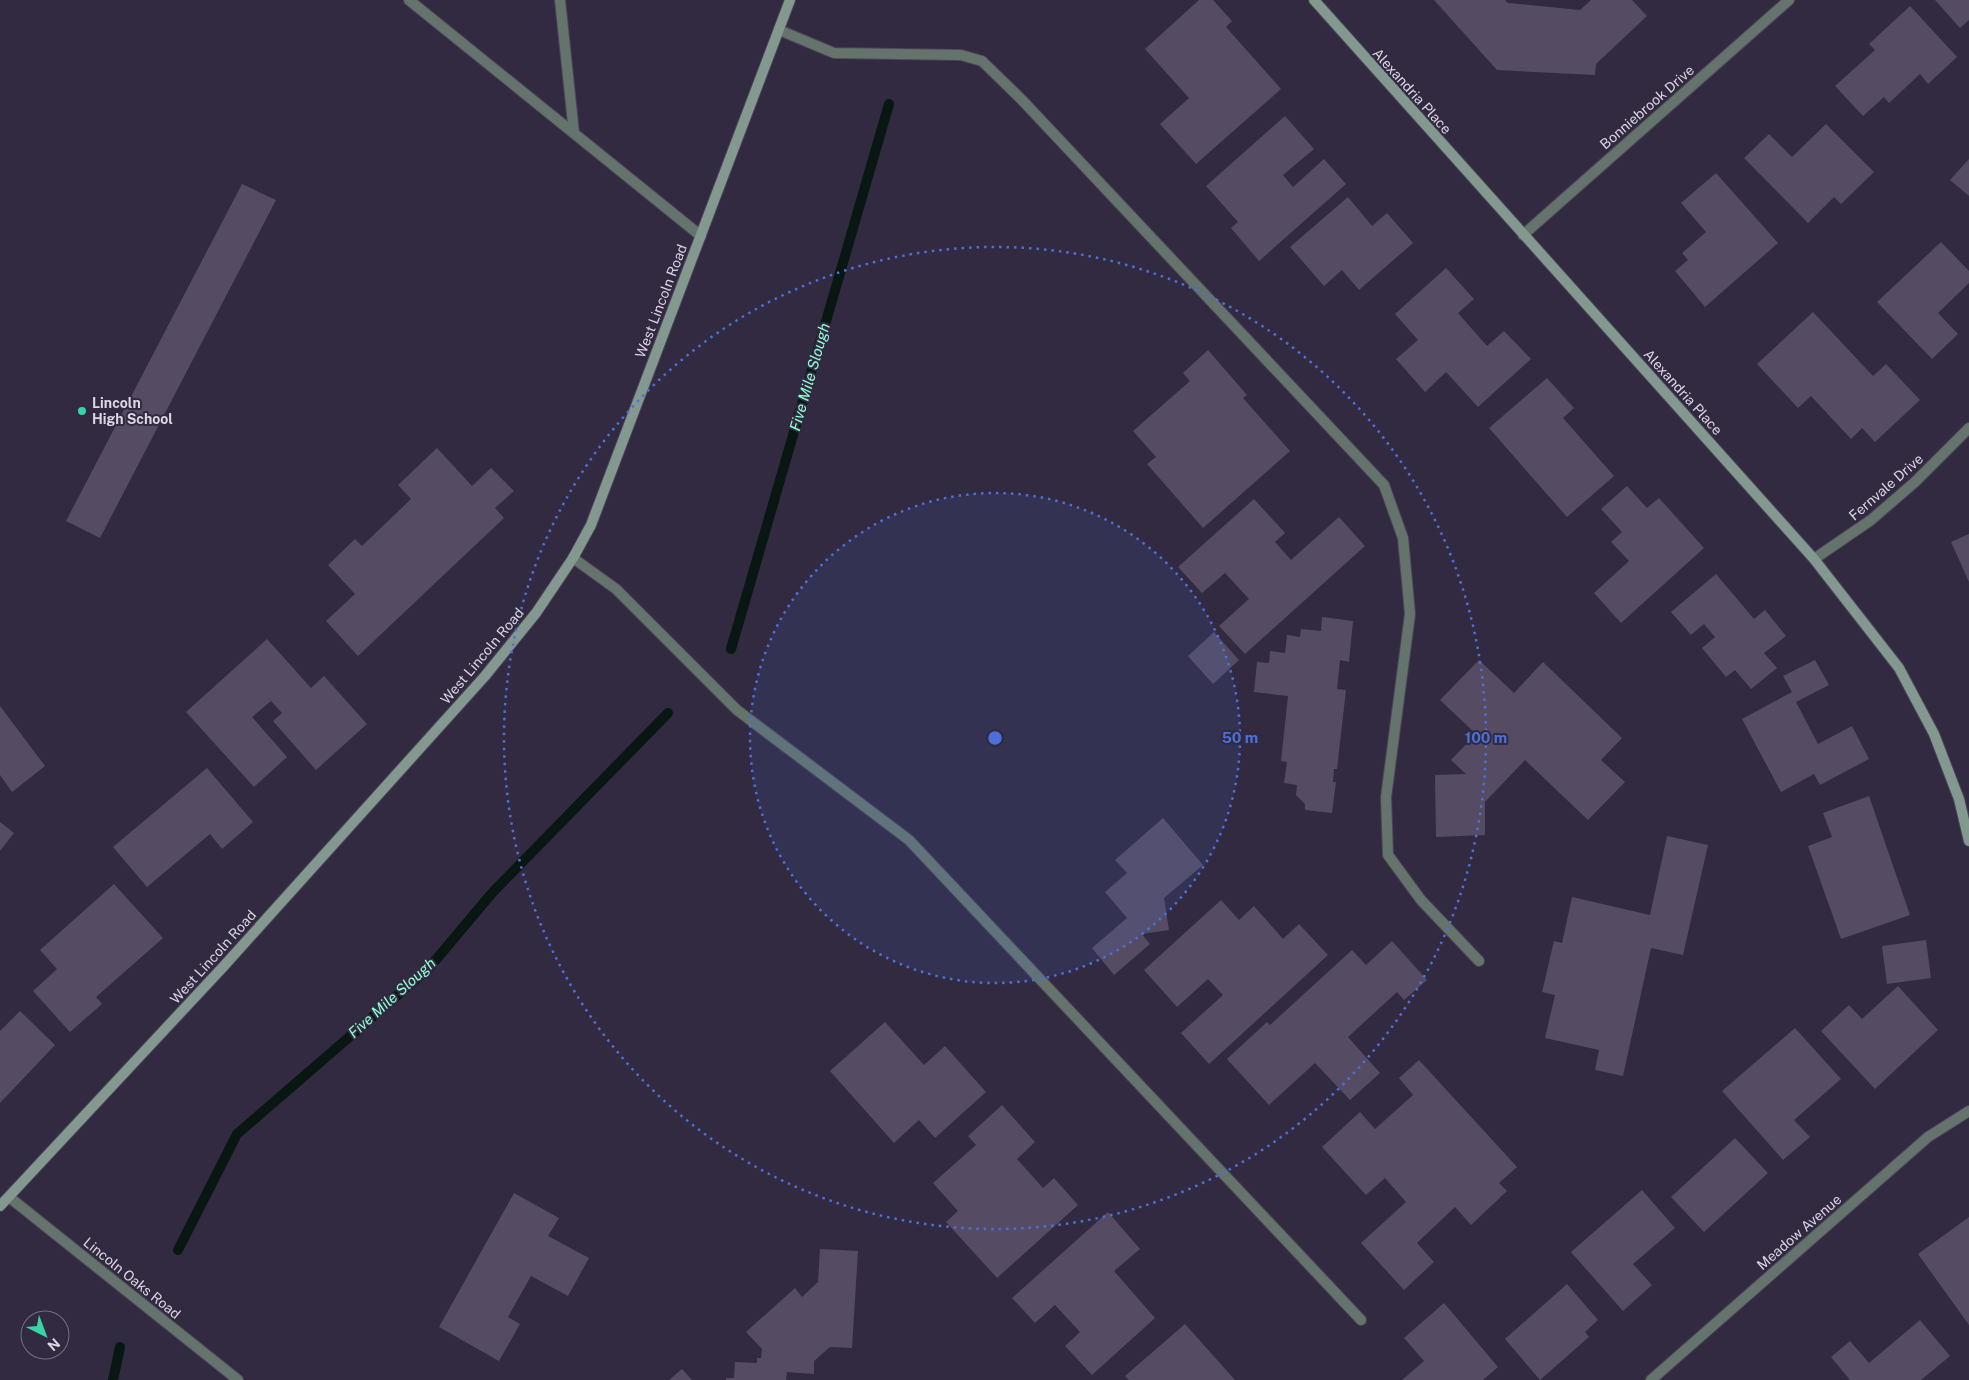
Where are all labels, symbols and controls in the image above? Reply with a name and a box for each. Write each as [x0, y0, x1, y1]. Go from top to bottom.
street label: Alexandria Place [1369, 45, 1455, 137]
street label: Bonniebrook Drive [1597, 62, 1697, 152]
street label: West Lincoln Road [632, 242, 690, 360]
water label: Five Mile Slough [786, 321, 833, 433]
street label: Alexandria Place [1640, 346, 1726, 438]
place label: Lincoln High School [92, 395, 173, 427]
marker: Lincoln High School [76, 405, 88, 417]
street label: Fernvale Drive [1846, 451, 1926, 523]
street label: West Lincoln Road [437, 605, 527, 707]
centre of rings [986, 729, 1004, 747]
text: 50 m [1222, 729, 1258, 746]
text: 100 m [1465, 729, 1507, 746]
street label: West Lincoln Road [167, 907, 259, 1007]
water label: Five Mile Slough [345, 954, 439, 1041]
street label: Meadow Avenue [1754, 1191, 1844, 1273]
street label: Lincoln Oaks Road [80, 1234, 184, 1322]
north arrow [20, 1310, 70, 1360]
text: N [44, 1335, 63, 1354]

